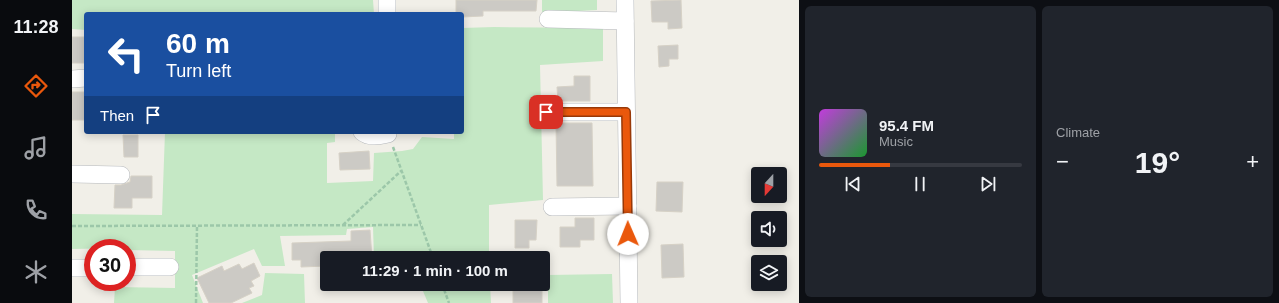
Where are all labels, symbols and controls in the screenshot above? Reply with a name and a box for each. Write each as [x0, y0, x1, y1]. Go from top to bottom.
text: 11:28 [13, 17, 59, 37]
icon: left [100, 28, 152, 80]
text: 60 m [166, 28, 230, 59]
text: Turn left [166, 61, 231, 81]
icon: directions [22, 72, 50, 100]
pin [529, 95, 563, 129]
icon: arrive [535, 101, 557, 123]
icon: arrive [142, 104, 164, 126]
text: Then [100, 107, 134, 124]
text: 95.4 FM [879, 117, 934, 134]
text: Climate [1056, 125, 1100, 140]
icon: music [22, 134, 50, 162]
text: Music [879, 134, 913, 149]
text: 19° [1135, 146, 1180, 179]
text: − [1056, 149, 1069, 174]
text: + [1246, 149, 1259, 174]
north arrow [751, 167, 787, 203]
map controls [751, 167, 787, 291]
icon: previous [842, 173, 864, 195]
icon: pause [909, 173, 931, 195]
icon: next [977, 173, 999, 195]
icon: phone [22, 196, 50, 224]
button: sound [751, 211, 787, 247]
position arrow [607, 213, 649, 255]
speed limit sign: 30 [84, 239, 136, 291]
button: layers [751, 255, 787, 291]
icon: climate [22, 258, 50, 286]
text: 11:29 · 1 min · 100 m [362, 262, 508, 279]

